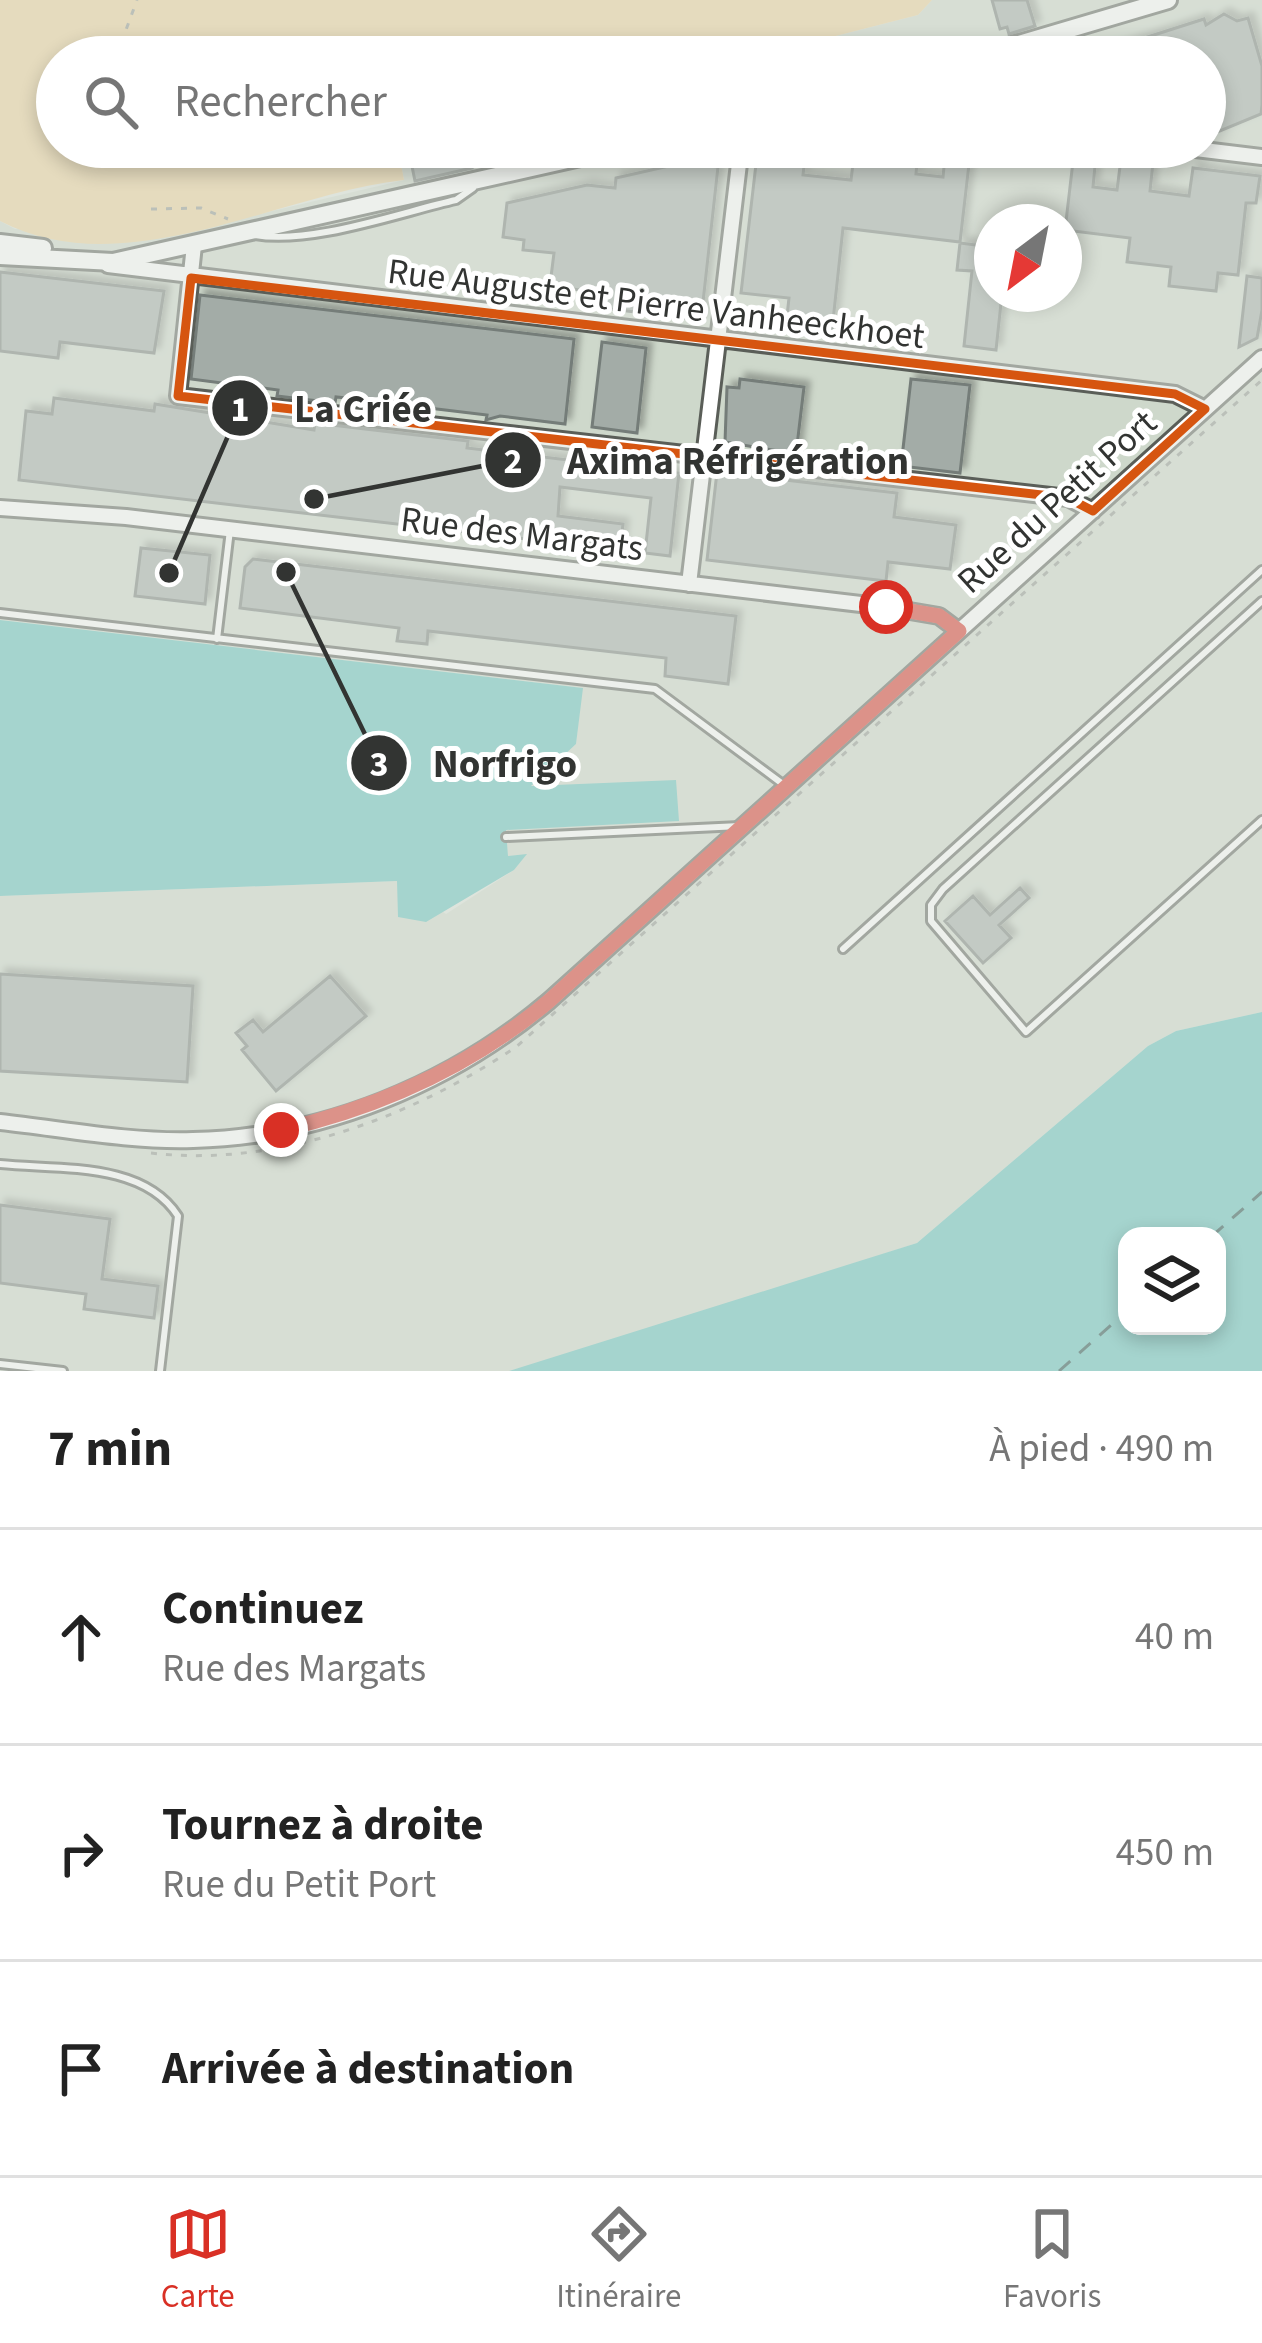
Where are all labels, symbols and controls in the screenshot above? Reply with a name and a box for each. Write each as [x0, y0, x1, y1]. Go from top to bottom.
search box [36, 36, 1226, 168]
icon: search [78, 69, 144, 135]
text: Rechercher [174, 70, 387, 134]
north arrow [974, 204, 1082, 312]
street label: Rue Auguste et Pierre Vanheeckhoet [385, 246, 927, 362]
callout: La Criée [210, 371, 456, 446]
text: La Criée [294, 382, 432, 438]
text: 1 [230, 384, 250, 435]
street label: Rue du Petit Port [946, 398, 1168, 606]
callout: Axima Réfrigération [483, 423, 933, 498]
text: Axima Réfrigération [566, 434, 909, 490]
text: 2 [503, 436, 523, 487]
street label: Rue des Margats [398, 494, 646, 574]
route start [859, 580, 913, 634]
callout: Norfrigo [349, 726, 601, 801]
text: Norfrigo [433, 737, 577, 793]
text: 3 [369, 739, 389, 790]
route end [254, 1103, 308, 1157]
map controls [1118, 1227, 1226, 1335]
button: layers [1118, 1227, 1226, 1335]
text: 7 min [48, 1413, 172, 1485]
text: À pied · 490 m [989, 1421, 1214, 1477]
text: Continuez [162, 1577, 364, 1641]
icon: ahead [48, 1604, 114, 1670]
text: 40 m [1135, 1609, 1214, 1665]
text: Rue des Margats [162, 1641, 426, 1697]
text: Tournez à droite [162, 1793, 484, 1857]
icon: right [48, 1820, 114, 1886]
text: 450 m [1116, 1825, 1214, 1881]
text: Rue du Petit Port [162, 1857, 436, 1913]
icon: arrive [48, 2036, 114, 2102]
text: Arrivée à destination [162, 2037, 574, 2101]
tab: Carte [161, 2201, 235, 2320]
tab: Itinéraire [556, 2201, 681, 2320]
tab: Favoris [1003, 2201, 1101, 2320]

